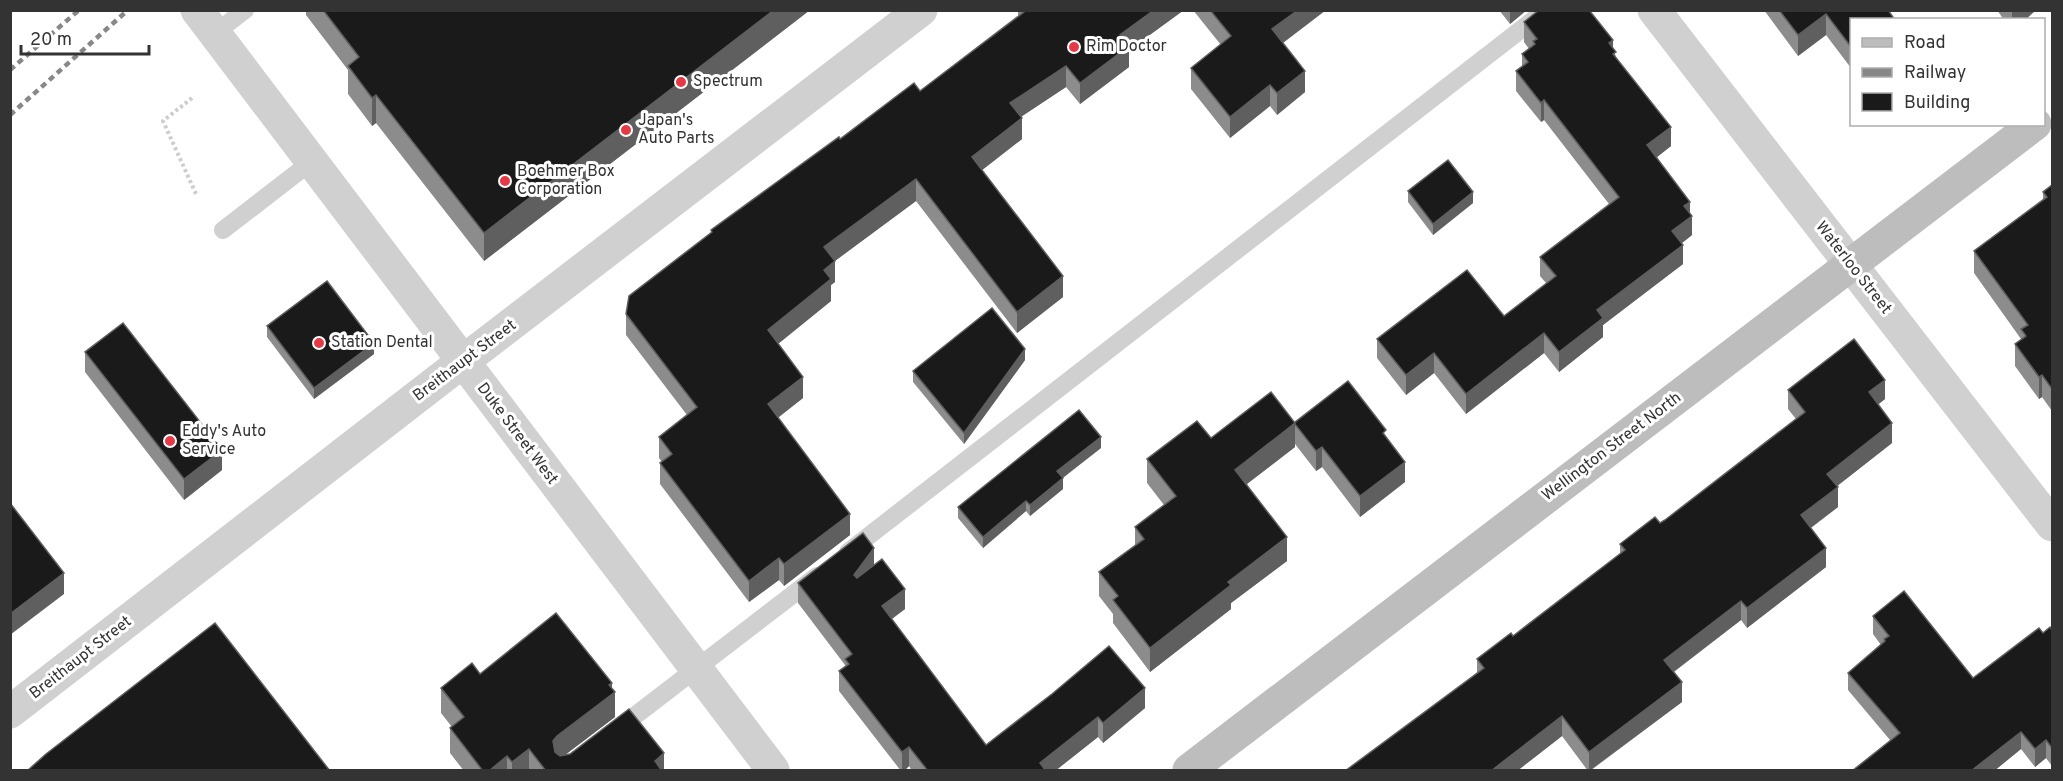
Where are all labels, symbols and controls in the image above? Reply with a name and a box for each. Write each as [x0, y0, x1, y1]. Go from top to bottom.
scale bar [21, 18, 148, 56]
legend [1850, 18, 2045, 126]
text: 20 m [30, 29, 72, 52]
text: Road [1904, 32, 1946, 55]
place label: Rim Doctor [1086, 37, 1167, 57]
marker: Rim Doctor [1067, 40, 1081, 54]
text: Railway [1904, 62, 1966, 85]
place label: Spectrum [693, 72, 763, 92]
marker: Spectrum [674, 75, 688, 89]
text: Building [1904, 92, 1970, 115]
place label: Japan's Auto Parts [638, 111, 715, 149]
marker: Japan's Auto Parts [619, 123, 633, 137]
place label: Boehmer Box Corporation [517, 162, 615, 200]
marker: Boehmer Box Corporation [498, 174, 512, 188]
street label: Waterloo Street [1811, 218, 1895, 318]
street label: Breithaupt Street [409, 316, 521, 406]
place label: Station Dental [331, 333, 433, 353]
marker: Station Dental [312, 336, 326, 350]
street label: Duke Street West [472, 379, 562, 489]
street label: Wellington Street North [1538, 388, 1686, 506]
place label: Eddy's Auto Service [182, 422, 266, 460]
marker: Eddy's Auto Service [163, 434, 177, 448]
street label: Breithaupt Street [26, 612, 136, 704]

